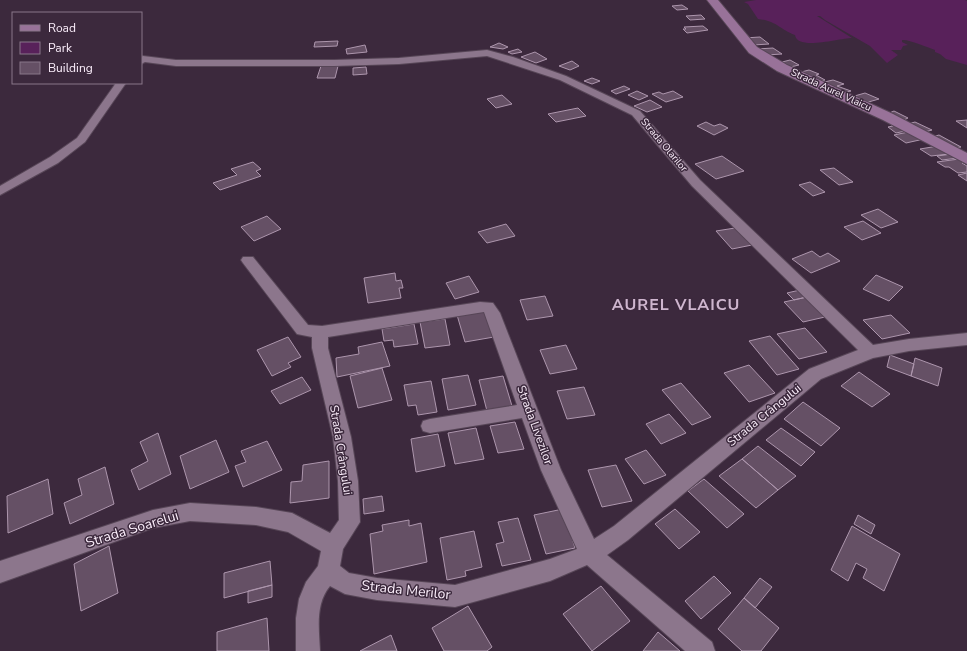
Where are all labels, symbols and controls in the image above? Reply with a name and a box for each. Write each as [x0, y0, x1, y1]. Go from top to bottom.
legend [12, 12, 142, 84]
text: Road [48, 20, 76, 36]
text: Park [48, 40, 73, 56]
text: Building [48, 60, 93, 76]
street label: Strada Aurel Vlaicu [789, 65, 873, 115]
street label: Strada Olarilor [637, 115, 691, 175]
district label: AUREL VLAICU [612, 294, 740, 316]
street label: Strada Crângului [724, 380, 804, 450]
street label: Strada Livezilor [513, 383, 557, 467]
street label: Strada Crângului [326, 404, 356, 496]
street label: Strada Soarelui [83, 506, 181, 552]
street label: Strada Merilor [360, 576, 452, 604]

